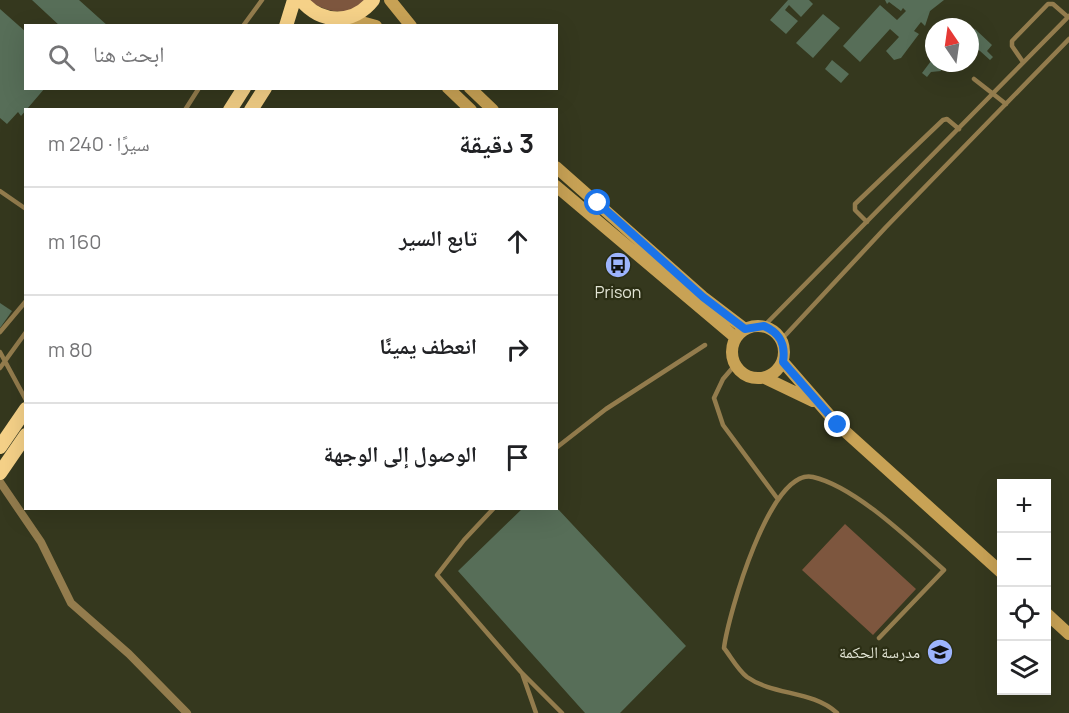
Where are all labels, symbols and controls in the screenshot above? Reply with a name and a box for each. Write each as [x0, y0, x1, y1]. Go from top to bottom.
north arrow [925, 18, 979, 72]
search box [24, 24, 558, 90]
text: ابحث هنا [93, 39, 164, 69]
icon: search [45, 41, 78, 74]
text: 3 دقيقة [459, 125, 534, 161]
text: سيرًا · 240 m [48, 130, 150, 157]
route start [584, 189, 610, 215]
text: تابع السير [399, 223, 477, 253]
icon: ahead [501, 225, 534, 258]
text: 160 m [48, 228, 101, 255]
bus stop icon: Prison [603, 250, 633, 280]
place label: Prison [595, 281, 641, 303]
text: انعطف يمينًا [379, 331, 477, 361]
icon: right [501, 333, 534, 366]
text: 80 m [48, 336, 93, 363]
route end [824, 411, 850, 437]
text: الوصول إلى الوجهة [324, 439, 477, 469]
icon: arrive [501, 441, 534, 474]
map controls [997, 479, 1051, 695]
button: + [997, 479, 1051, 533]
button: − [997, 533, 1051, 587]
button: locate [997, 587, 1051, 641]
school or university icon: مدرسة الحكمة [925, 637, 955, 667]
place label: مدرسة الحكمة [839, 641, 920, 663]
button: layers [997, 641, 1051, 695]

